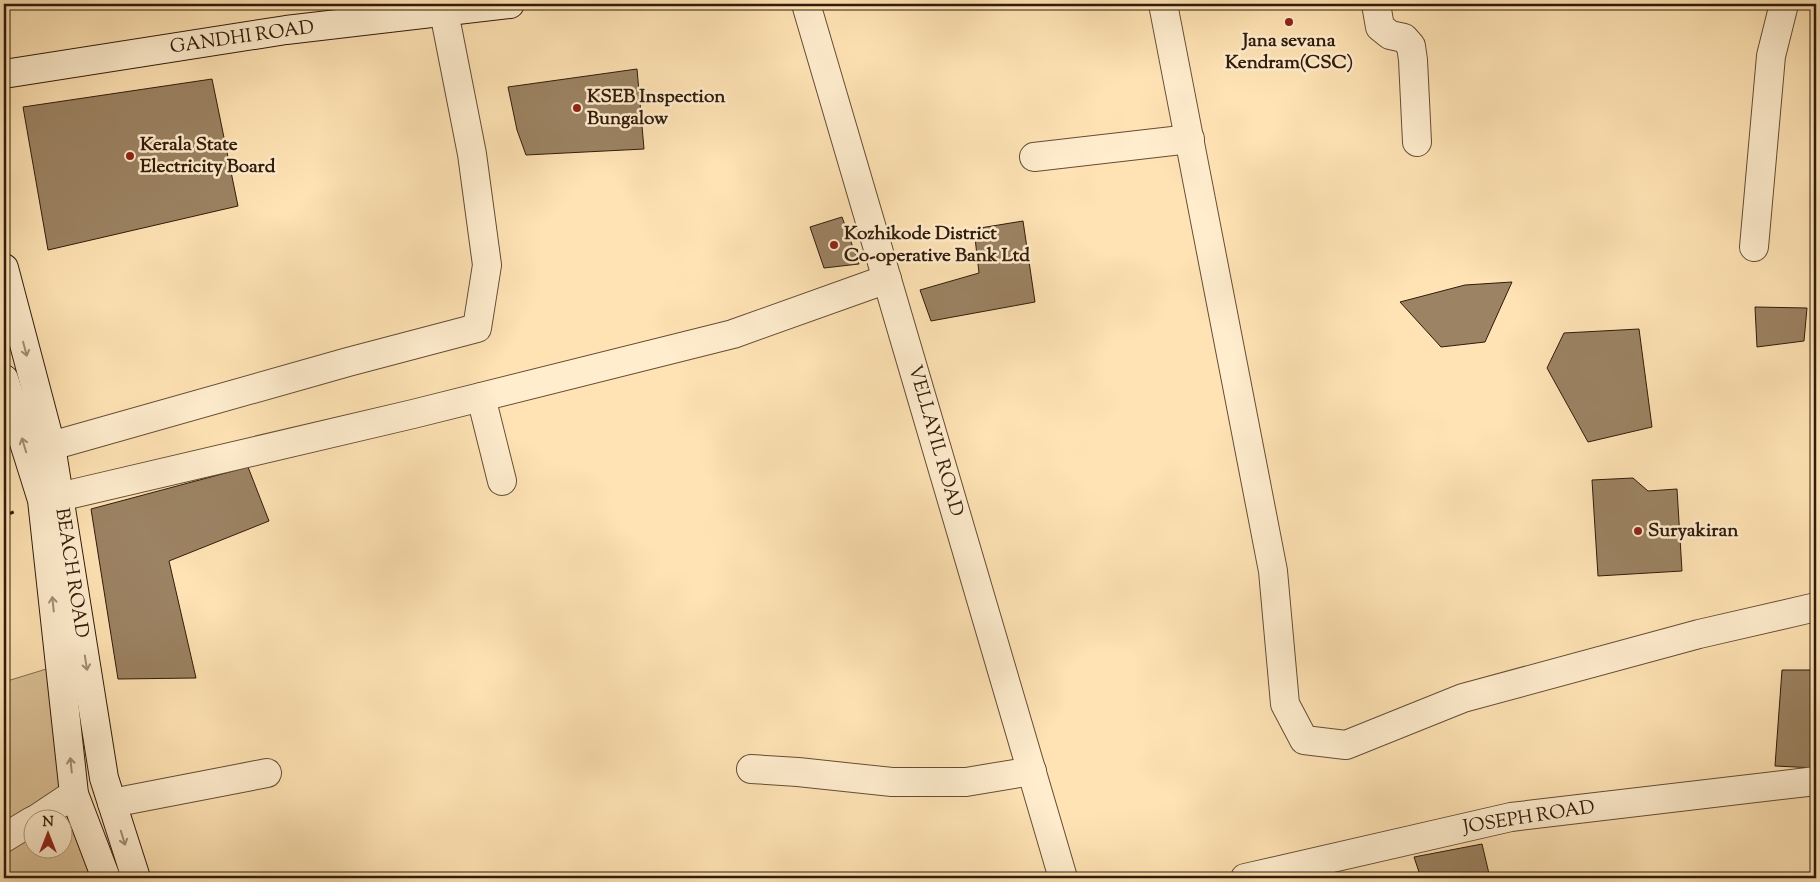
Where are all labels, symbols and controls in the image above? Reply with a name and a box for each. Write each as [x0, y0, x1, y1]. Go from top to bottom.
street label: GANDHI ROAD [168, 15, 316, 61]
marker: Jana sevana Kendram(CSC) [1283, 16, 1295, 28]
place label: Jana sevana Kendram(CSC) [1225, 28, 1353, 77]
place label: KSEB Inspection Bungalow [587, 84, 726, 133]
marker: KSEB Inspection Bungalow [571, 102, 583, 114]
place label: Kerala State Electricity Board [140, 132, 276, 181]
marker: Kerala State Electricity Board [124, 150, 136, 162]
place label: Kozhikode District Co-operative Bank Ltd [844, 221, 1030, 270]
marker: Kozhikode District Co-operative Bank Ltd [828, 239, 840, 251]
one-way arrow [21, 341, 31, 357]
street label: VELLAYIL ROAD [900, 362, 970, 520]
one-way arrow [19, 437, 29, 453]
street label: BEACH ROAD [47, 506, 95, 640]
place label: Suryakiran [1648, 518, 1739, 545]
marker: Suryakiran [1632, 525, 1644, 537]
one-way arrow [48, 596, 58, 612]
one-way arrow [81, 655, 91, 671]
one-way arrow [66, 758, 76, 774]
street label: JOSEPH ROAD [1460, 794, 1597, 842]
north arrow [22, 810, 72, 860]
text: N [42, 813, 54, 833]
one-way arrow [119, 830, 129, 846]

